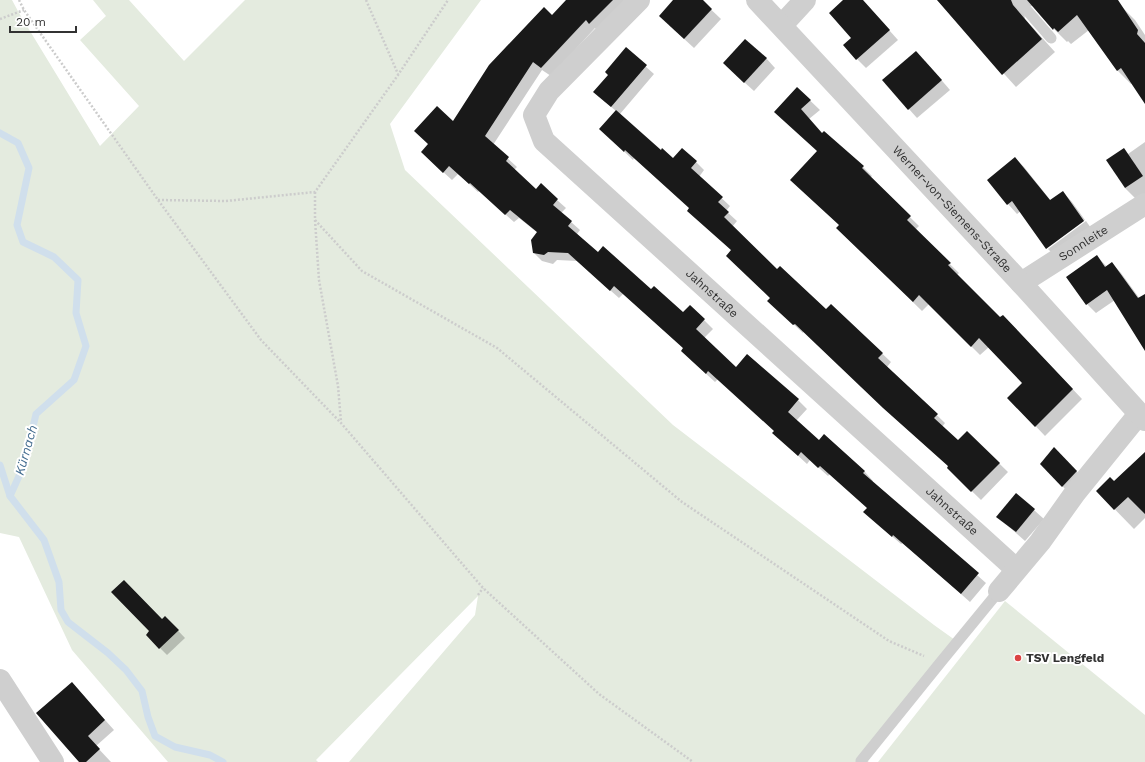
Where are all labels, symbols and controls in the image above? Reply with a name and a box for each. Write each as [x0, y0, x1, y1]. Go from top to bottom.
scale bar [10, 8, 76, 34]
text: 20 m [16, 15, 46, 29]
street label: Werner-von-Siemens-Straße [890, 143, 1015, 275]
street label: Sonnleite [1056, 222, 1111, 264]
street label: Jahnstraße [683, 266, 741, 321]
water label: Kürnach [12, 423, 40, 477]
street label: Jahnstraße [923, 484, 981, 538]
place label: TSV Lengfeld [1026, 651, 1104, 665]
marker: TSV Lengfeld [1013, 653, 1023, 663]

